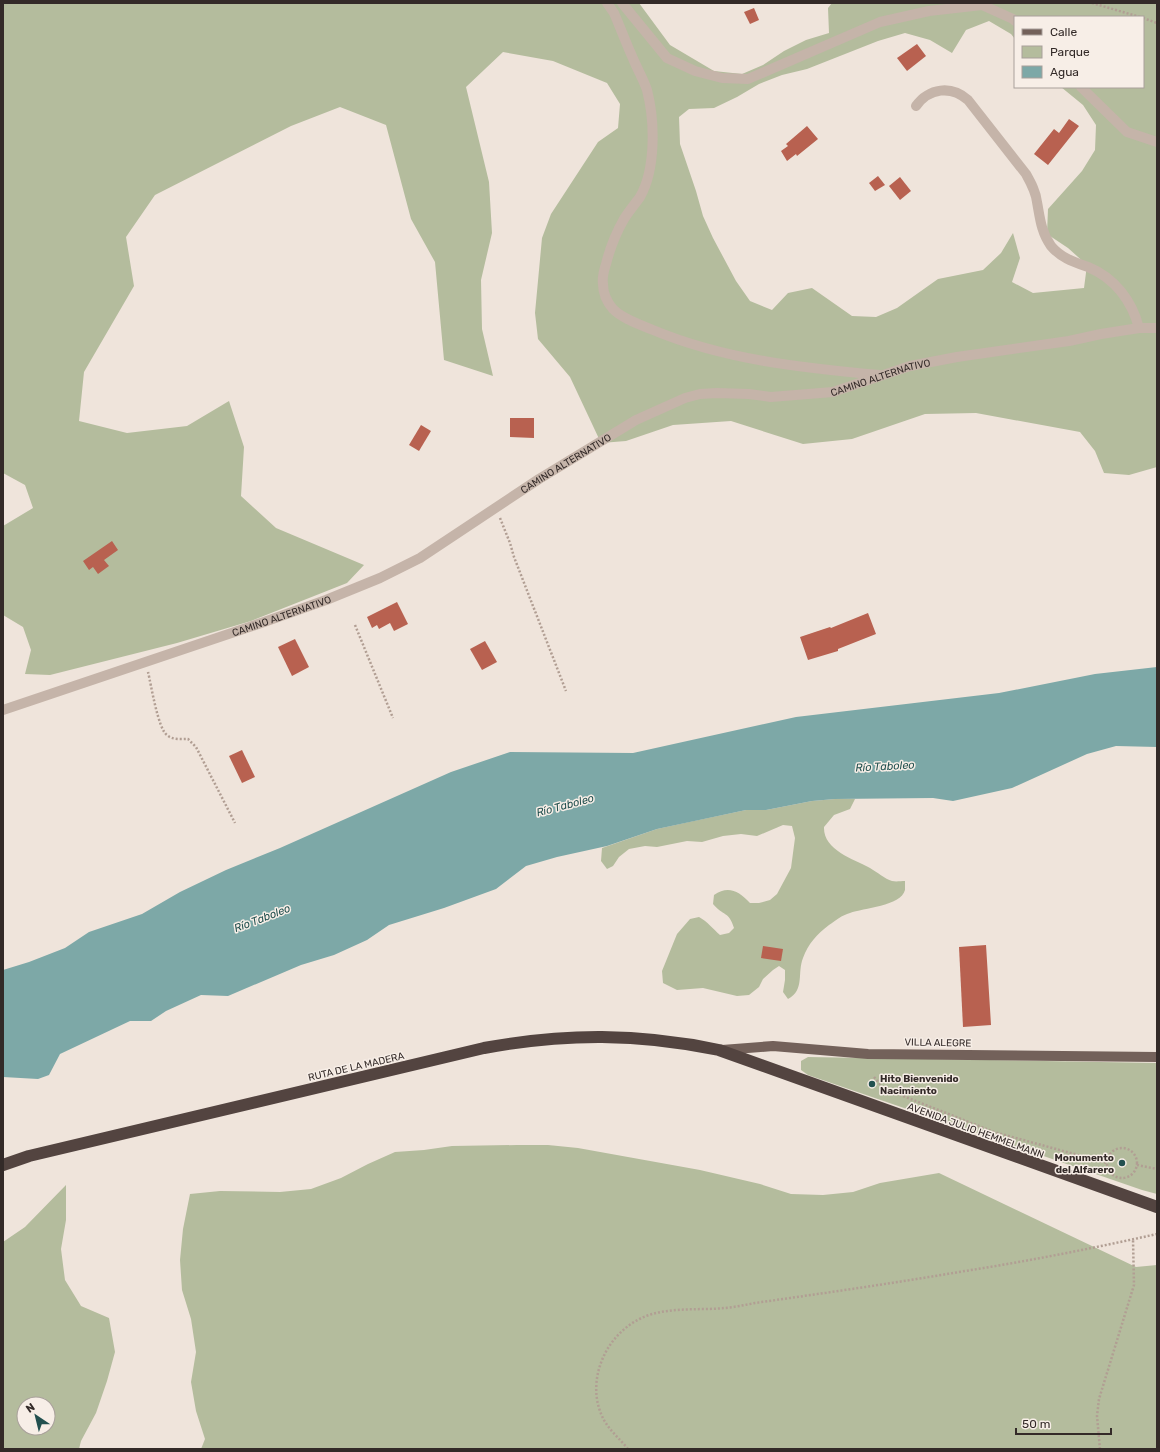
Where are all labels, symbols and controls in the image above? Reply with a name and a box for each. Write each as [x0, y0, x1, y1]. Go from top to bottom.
legend [1014, 16, 1144, 88]
text: Calle [1050, 25, 1077, 39]
text: Parque [1050, 45, 1090, 59]
text: Agua [1050, 65, 1079, 79]
street label: CAMINO ALTERNATIVO [829, 357, 932, 399]
street label: CAMINO ALTERNATIVO [519, 432, 614, 497]
street label: CAMINO ALTERNATIVO [231, 593, 333, 639]
water label: Río Taboleo [855, 758, 915, 775]
water label: Río Taboleo [535, 792, 595, 819]
water label: Río Taboleo [232, 902, 292, 935]
street label: VILLA ALEGRE [904, 1036, 972, 1050]
street label: RUTA DE LA MADERA [307, 1050, 406, 1084]
place label: Hito Bienvenido Nacimiento [880, 1073, 959, 1097]
marker: Hito Bienvenido Nacimiento [867, 1079, 877, 1089]
street label: AVENIDA JULIO HEMMELMANN [906, 1101, 1046, 1161]
place label: Monumento del Alfarero [1055, 1152, 1114, 1176]
marker: Monumento del Alfarero [1117, 1158, 1127, 1168]
north arrow [16, 1396, 56, 1436]
text: N [24, 1401, 38, 1416]
scale bar [1016, 1410, 1111, 1436]
text: 50 m [1022, 1417, 1050, 1431]

